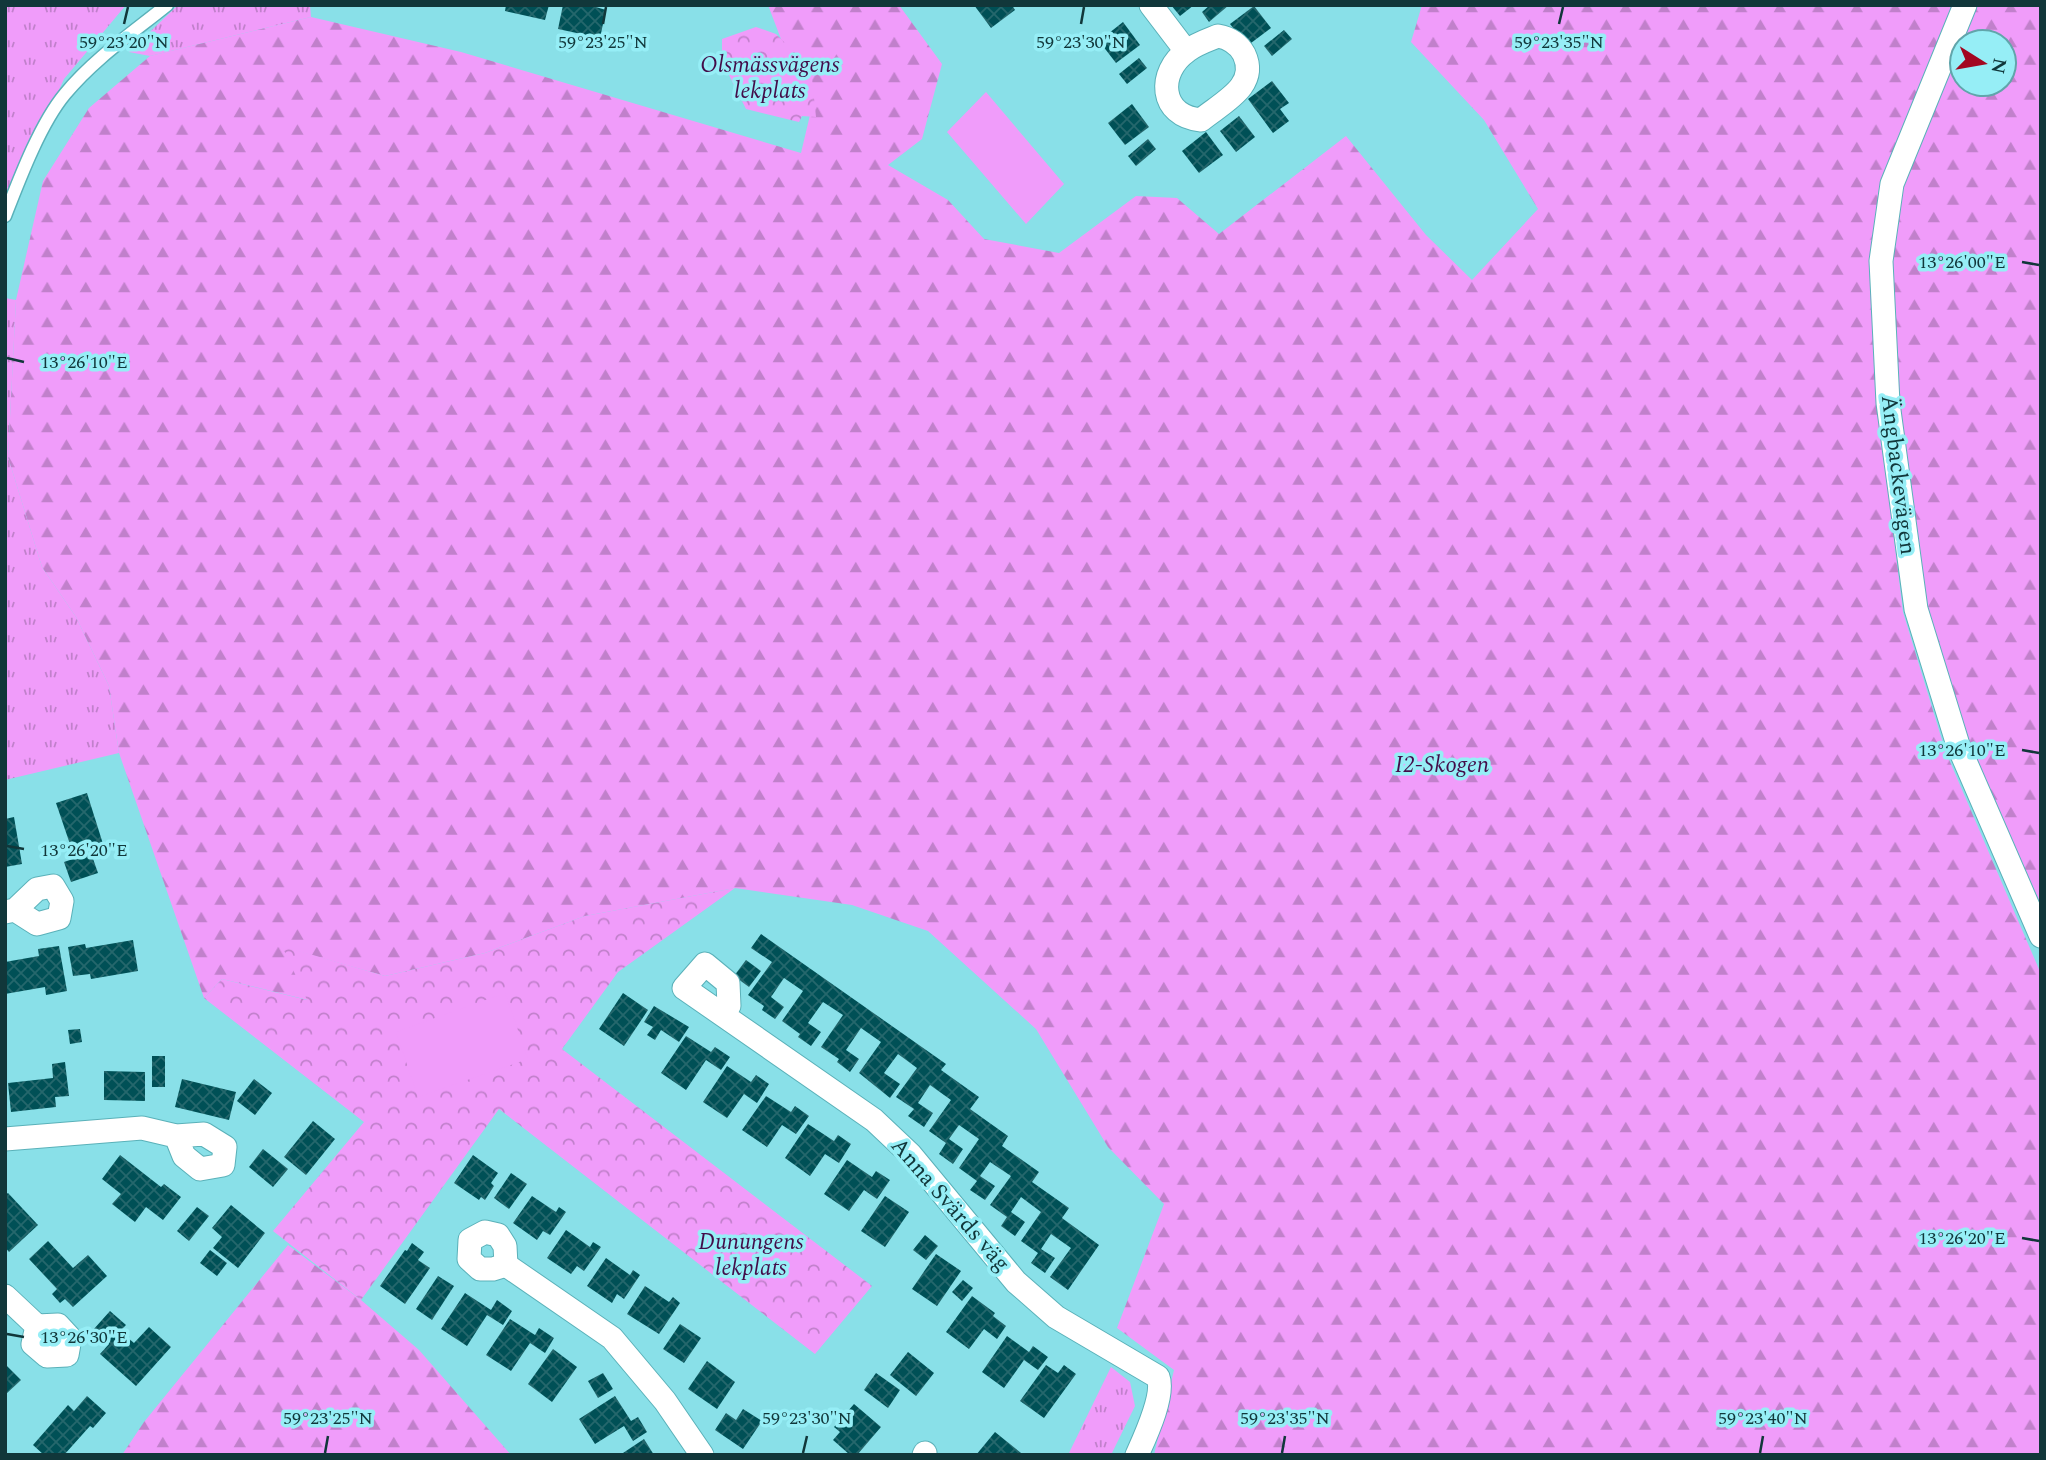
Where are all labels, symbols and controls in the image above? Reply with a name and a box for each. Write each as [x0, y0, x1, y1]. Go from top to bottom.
north arrow [1948, 28, 2018, 98]
text: 59°23'20"N [79, 29, 169, 56]
text: 59°23'25"N [558, 29, 648, 56]
text: 59°23'30"N [1036, 29, 1126, 56]
text: 59°23'35"N [1514, 29, 1604, 56]
park label: Olsmässvägens lekplats [700, 48, 840, 109]
text: N [1983, 56, 2014, 76]
text: 13°26'00"E [1918, 249, 2006, 276]
text: 13°26'10"E [40, 349, 128, 376]
street label: Ängbackevägen [1871, 393, 1925, 557]
text: 13°26'10"E [1918, 737, 2006, 764]
park label: I2-Skogen [1395, 748, 1489, 783]
text: 13°26'20"E [40, 837, 128, 864]
street label: Anna Svärds väg [882, 1130, 1018, 1280]
park label: Dunungens lekplats [698, 1225, 804, 1286]
text: 13°26'20"E [1918, 1225, 2006, 1252]
text: 13°26'30"E [40, 1324, 128, 1351]
text: 59°23'25"N [283, 1405, 373, 1432]
text: 59°23'30"N [762, 1405, 852, 1432]
text: 59°23'35"N [1240, 1405, 1330, 1432]
text: 59°23'40"N [1718, 1405, 1808, 1432]

